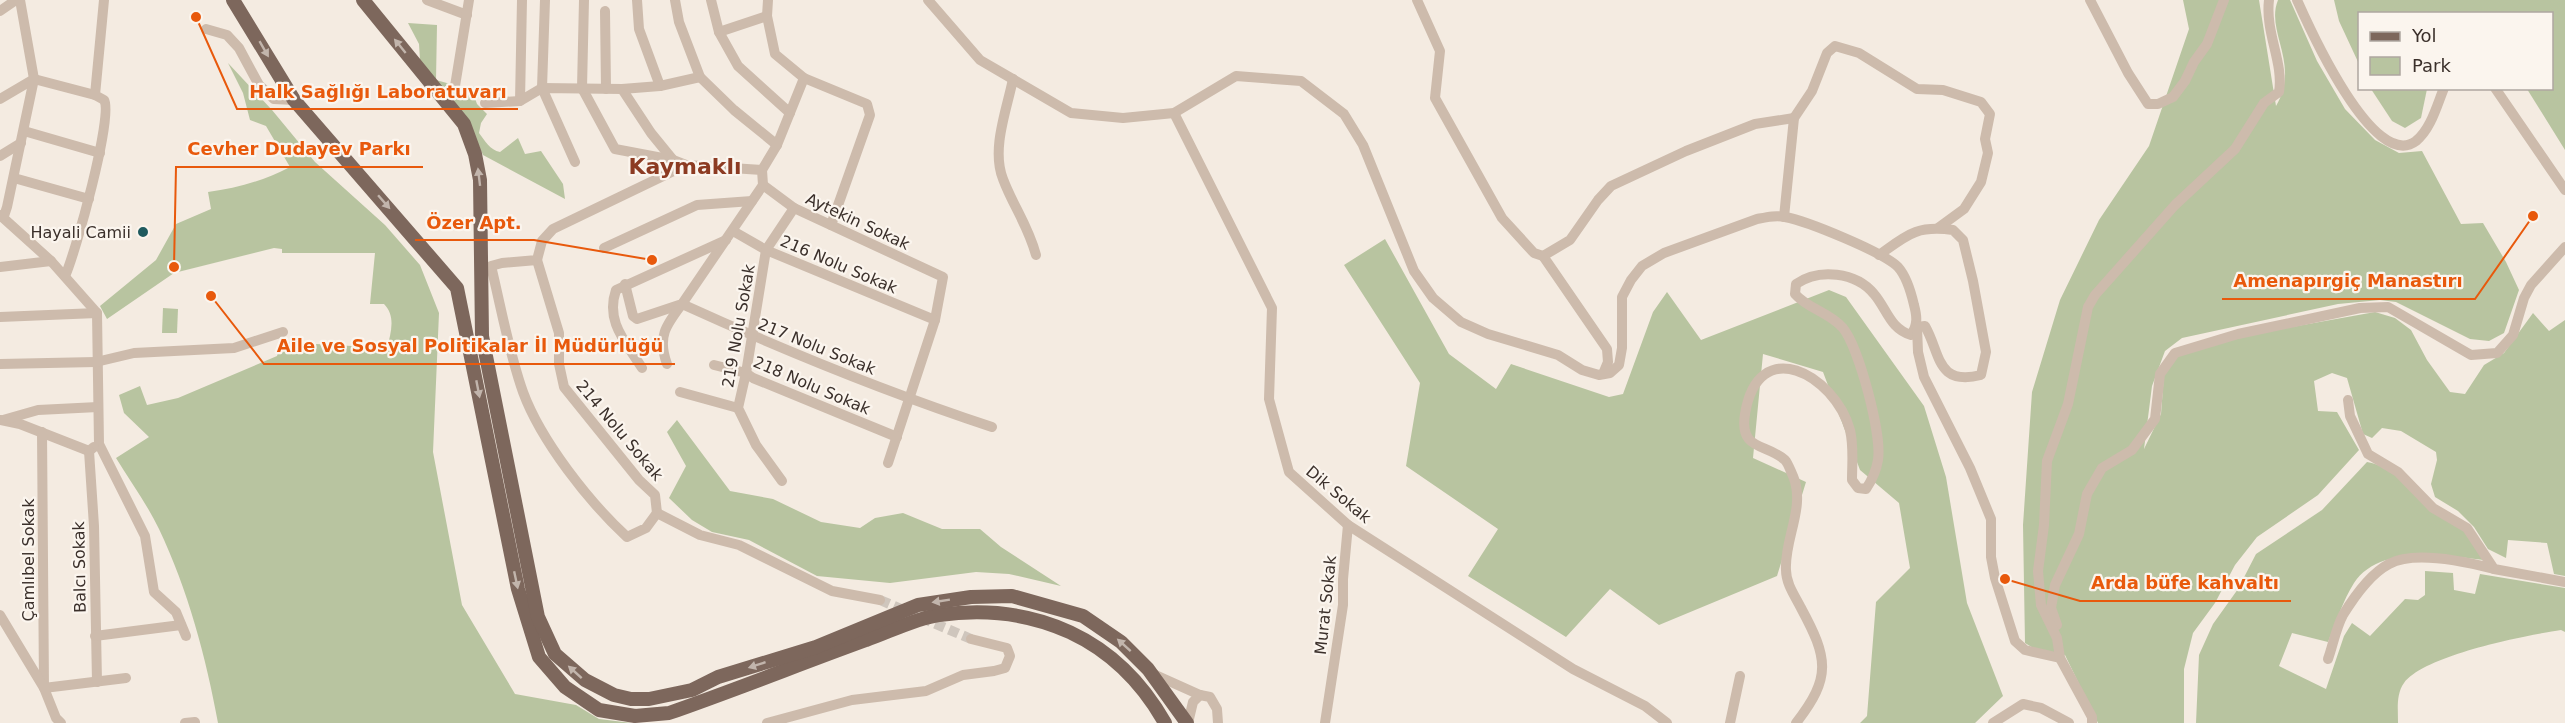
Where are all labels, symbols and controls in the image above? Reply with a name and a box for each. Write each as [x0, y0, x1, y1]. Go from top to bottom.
legend [2358, 12, 2553, 90]
text: Yol [2411, 25, 2437, 46]
one-way arrow [395, 39, 407, 54]
one-way arrow [259, 41, 269, 58]
text: Park [2412, 55, 2451, 76]
callout: Halk Sağlığı Laboratuvarı [237, 73, 518, 109]
text: Halk Sağlığı Laboratuvarı [249, 81, 507, 102]
callout: Cevher Dudayev Parkı [176, 131, 423, 167]
text: Cevher Dudayev Parkı [187, 138, 411, 159]
district label: Kaymaklı [628, 154, 742, 179]
one-way arrow [474, 167, 483, 186]
street label: Aytekin Sokak [803, 189, 913, 254]
one-way arrow [377, 194, 390, 210]
callout: Özer Apt. [415, 204, 534, 240]
text: Özer Apt. [426, 212, 522, 233]
place label: Hayali Camii [30, 223, 131, 242]
marker: Hayali Camii [136, 225, 150, 239]
street label: 216 Nolu Sokak [778, 231, 901, 298]
street label: 219 Nolu Sokak [718, 262, 759, 389]
callout: Amenapırgiç Manastırı [2222, 263, 2475, 299]
text: Amenapırgiç Manastırı [2233, 270, 2463, 291]
street label: 217 Nolu Sokak [755, 314, 879, 379]
callout: Aile ve Sosyal Politikalar İl Müdürlüğü [264, 328, 675, 364]
text: Aile ve Sosyal Politikalar İl Müdürlüğü [277, 335, 663, 356]
street label: 218 Nolu Sokak [751, 352, 874, 419]
street label: 214 Nolu Sokak [572, 376, 668, 485]
one-way arrow [474, 380, 483, 399]
street label: Dik Sokak [1302, 462, 1376, 528]
street label: Çamlıbel Sokak [19, 498, 38, 621]
street label: Balcı Sokak [69, 520, 90, 613]
street label: Murat Sokak [1311, 554, 1340, 656]
callout: Arda büfe kahvaltı [2080, 565, 2291, 601]
one-way arrow [512, 571, 522, 589]
text: Arda büfe kahvaltı [2091, 572, 2279, 593]
one-way arrow [932, 597, 951, 606]
one-way arrow [1116, 638, 1131, 652]
one-way arrow [748, 661, 766, 670]
one-way arrow [568, 665, 583, 679]

